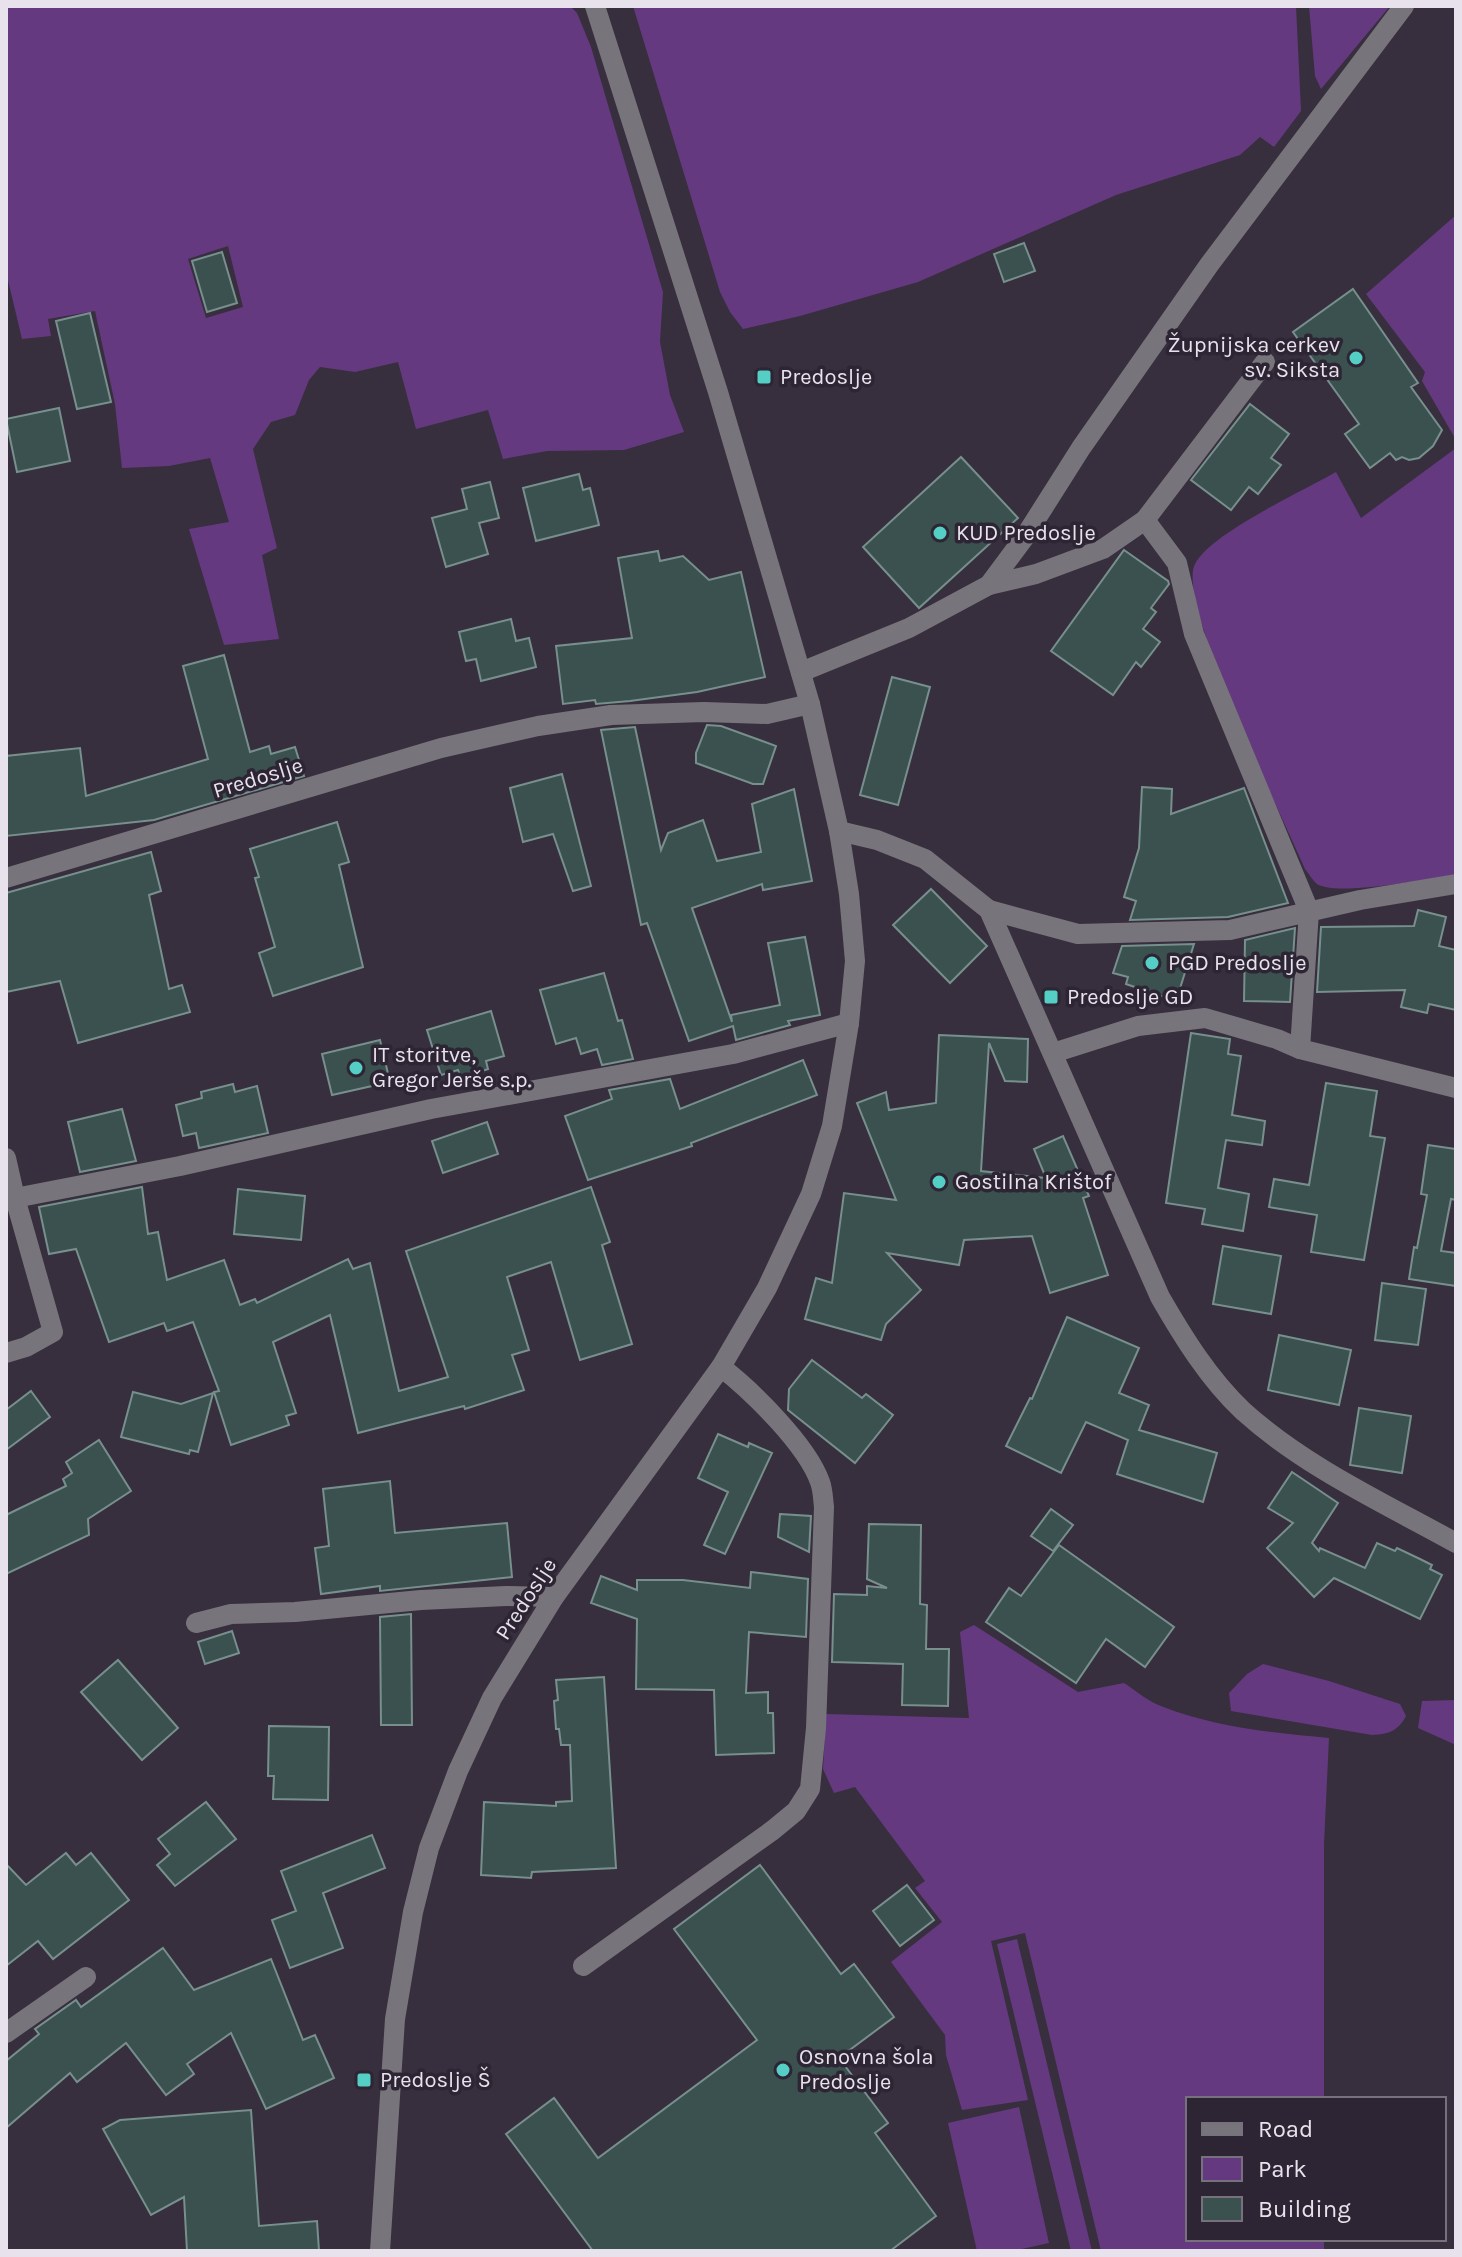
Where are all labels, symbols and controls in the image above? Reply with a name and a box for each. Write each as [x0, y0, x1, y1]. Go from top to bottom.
place label: Župnijska cerkev sv. Siksta [1167, 332, 1340, 383]
marker: Župnijska cerkev sv. Siksta [1347, 349, 1365, 367]
place label: Predoslje [780, 364, 872, 390]
marker: Predoslje [755, 368, 773, 386]
place label: KUD Predoslje [956, 520, 1096, 546]
marker: KUD Predoslje [931, 524, 949, 542]
street label: Predoslje [210, 752, 306, 804]
place label: PGD Predoslje [1168, 950, 1307, 976]
marker: PGD Predoslje [1143, 954, 1161, 972]
place label: Predoslje GD [1067, 984, 1193, 1010]
marker: Predoslje GD [1042, 988, 1060, 1006]
place label: IT storitve, Gregor Jerše s.p. [372, 1042, 532, 1093]
marker: IT storitve, Gregor Jerše s.p. [347, 1059, 365, 1077]
place label: Gostilna Krištof [955, 1169, 1112, 1195]
marker: Gostilna Krištof [930, 1173, 948, 1191]
street label: Predoslje [490, 1553, 562, 1645]
place label: Osnovna šola Predoslje [799, 2044, 934, 2095]
marker: Osnovna šola Predoslje [774, 2061, 792, 2079]
place label: Predoslje Š [380, 2066, 491, 2093]
marker: Predoslje Š [355, 2071, 373, 2089]
legend [1186, 2097, 1446, 2241]
text: Road [1258, 2115, 1313, 2143]
text: Park [1258, 2155, 1307, 2183]
text: Building [1258, 2195, 1351, 2223]

